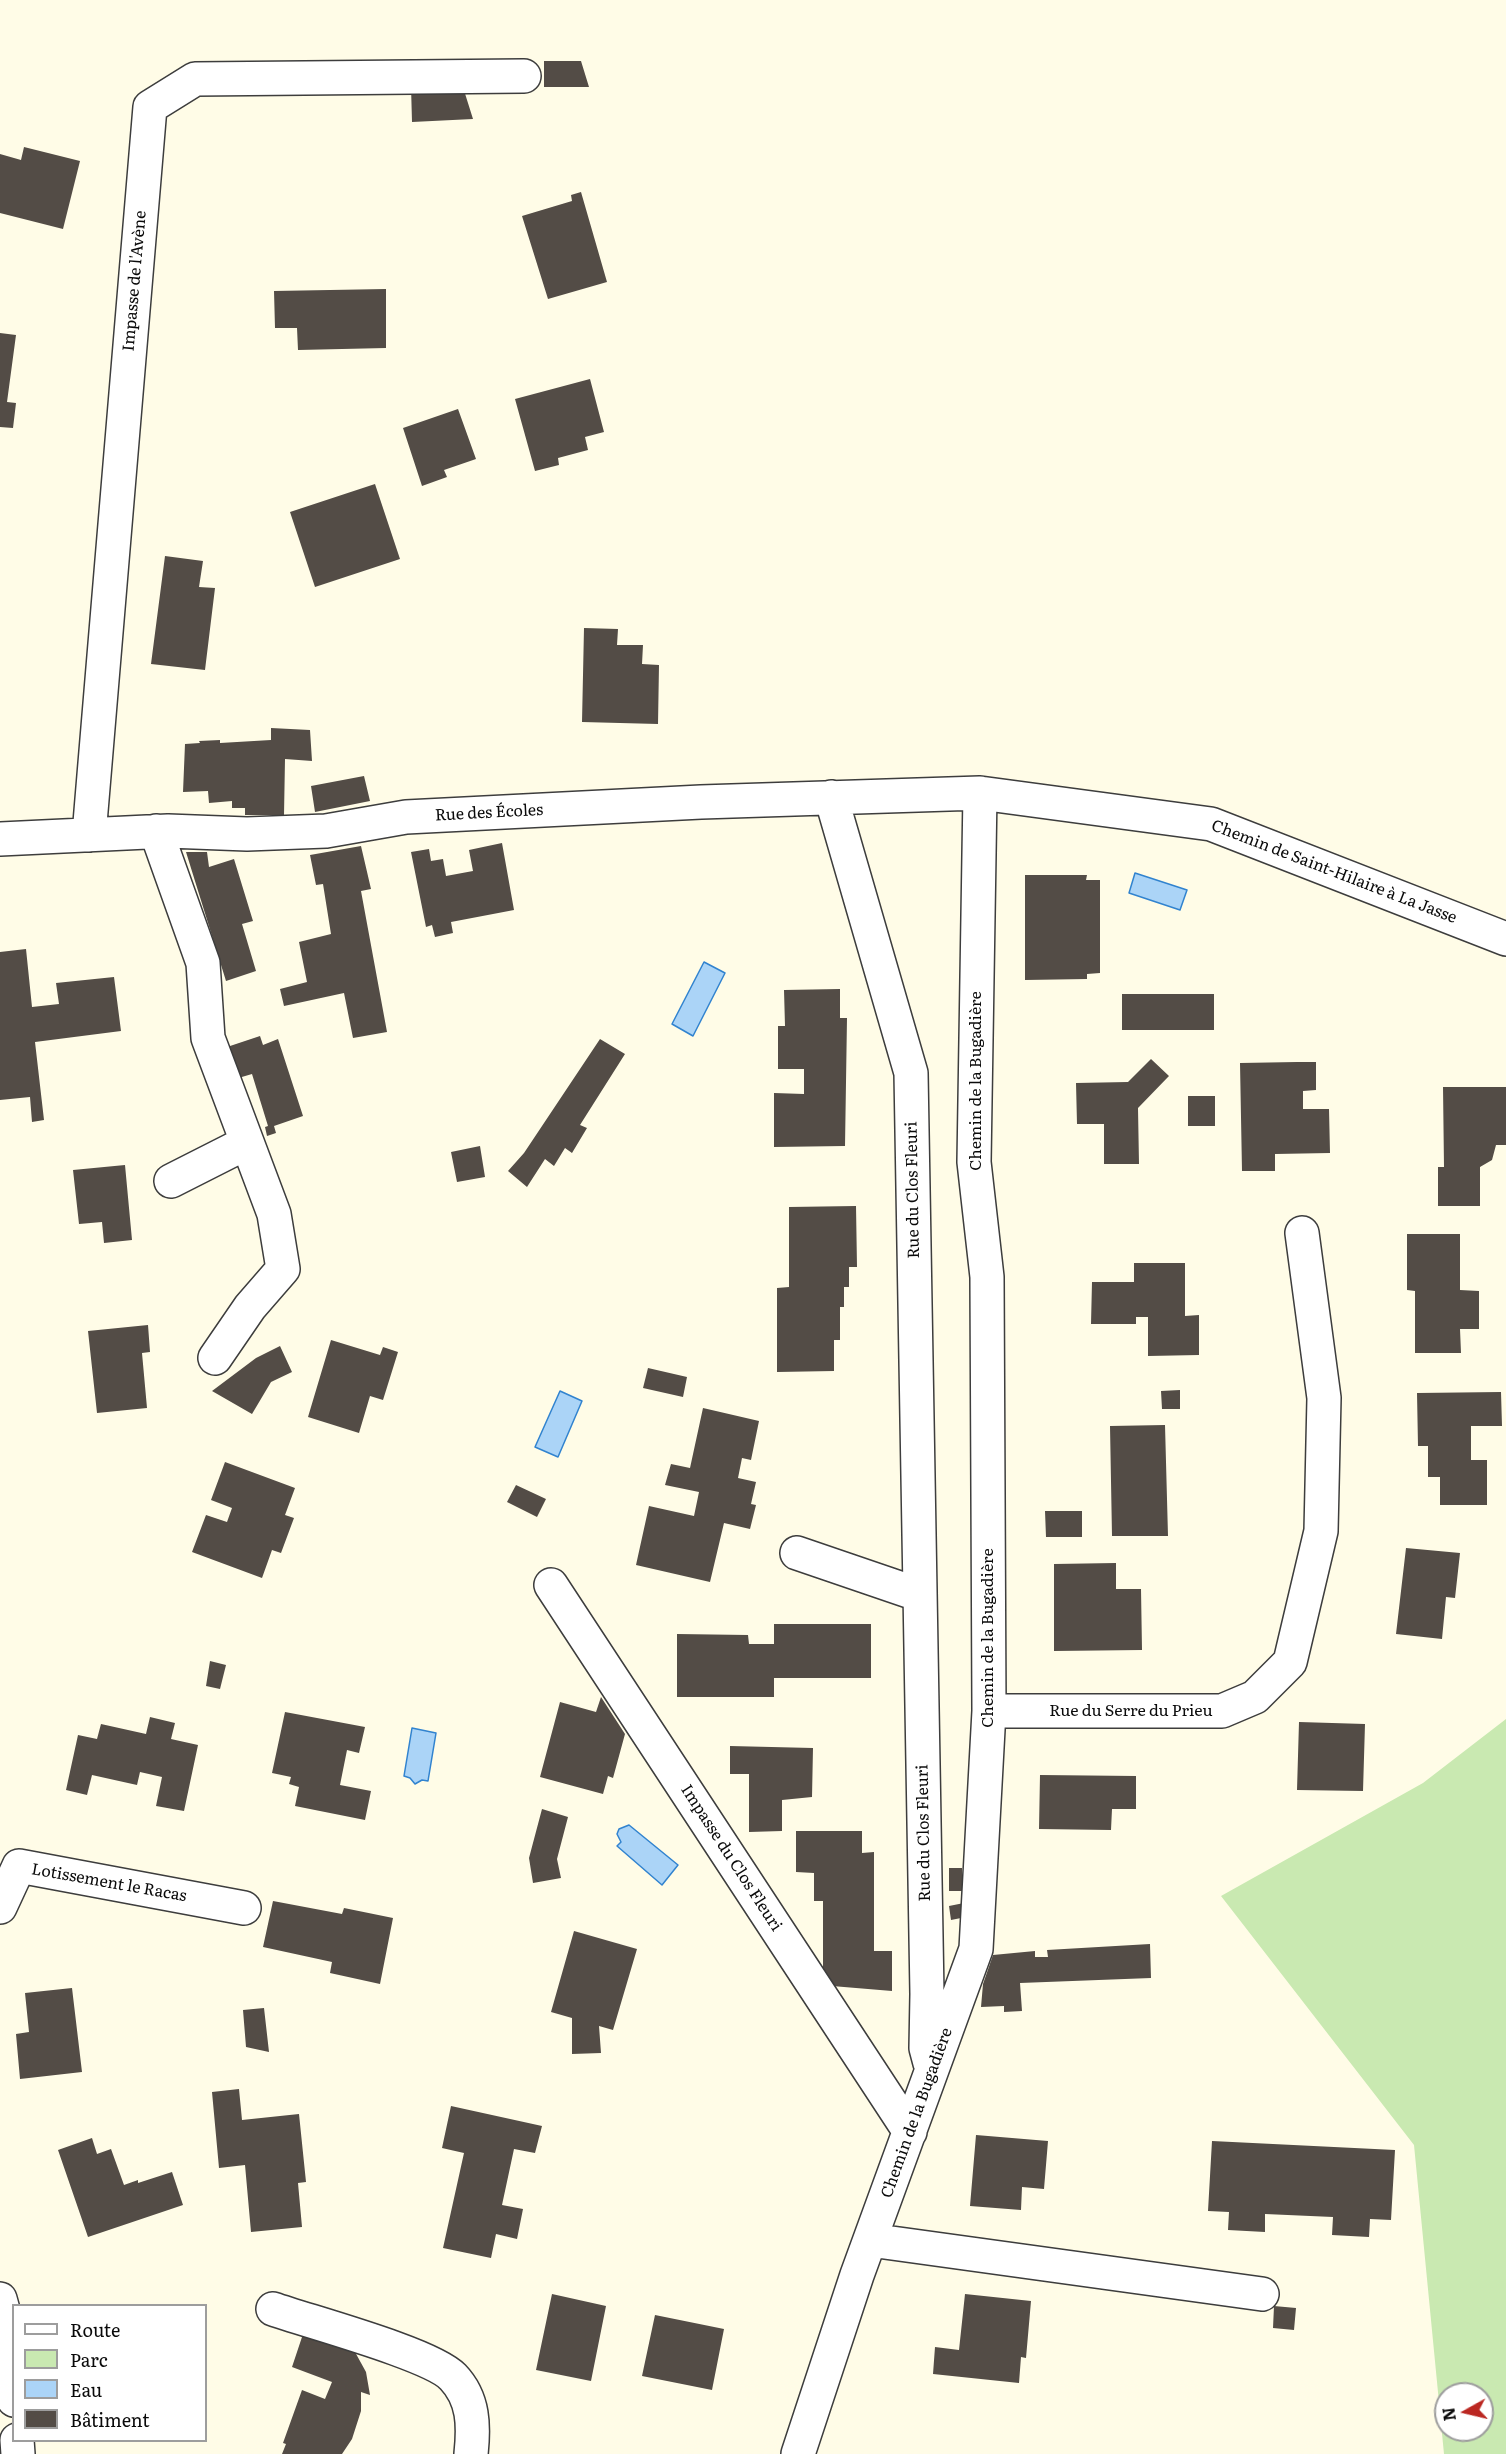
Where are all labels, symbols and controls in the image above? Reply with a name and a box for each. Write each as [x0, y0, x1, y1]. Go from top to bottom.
street label: Impasse de l'Avène [119, 210, 151, 352]
street label: Rue des Écoles [434, 801, 544, 825]
street label: Chemin de Saint-Hilaire à La Jasse [1209, 816, 1459, 928]
street label: Chemin de la Bugadière [966, 991, 986, 1171]
street label: Rue du Clos Fleuri [902, 1121, 924, 1259]
street label: Chemin de la Bugadière [978, 1548, 998, 1728]
street label: Rue du Serre du Prieu [1049, 1701, 1213, 1721]
street label: Rue du Clos Fleuri [913, 1764, 935, 1902]
street label: Impasse du Clos Fleuri [676, 1781, 786, 1935]
street label: Lotissement le Racas [30, 1860, 188, 1906]
street label: Chemin de la Bugadière [877, 2025, 957, 2201]
legend [12, 2304, 207, 2442]
text: Route [70, 2316, 120, 2343]
text: Parc [70, 2346, 108, 2373]
text: Eau [70, 2376, 102, 2403]
north arrow [1434, 2382, 1494, 2442]
text: Bâtiment [70, 2406, 149, 2433]
text: N [1435, 2406, 1461, 2423]

